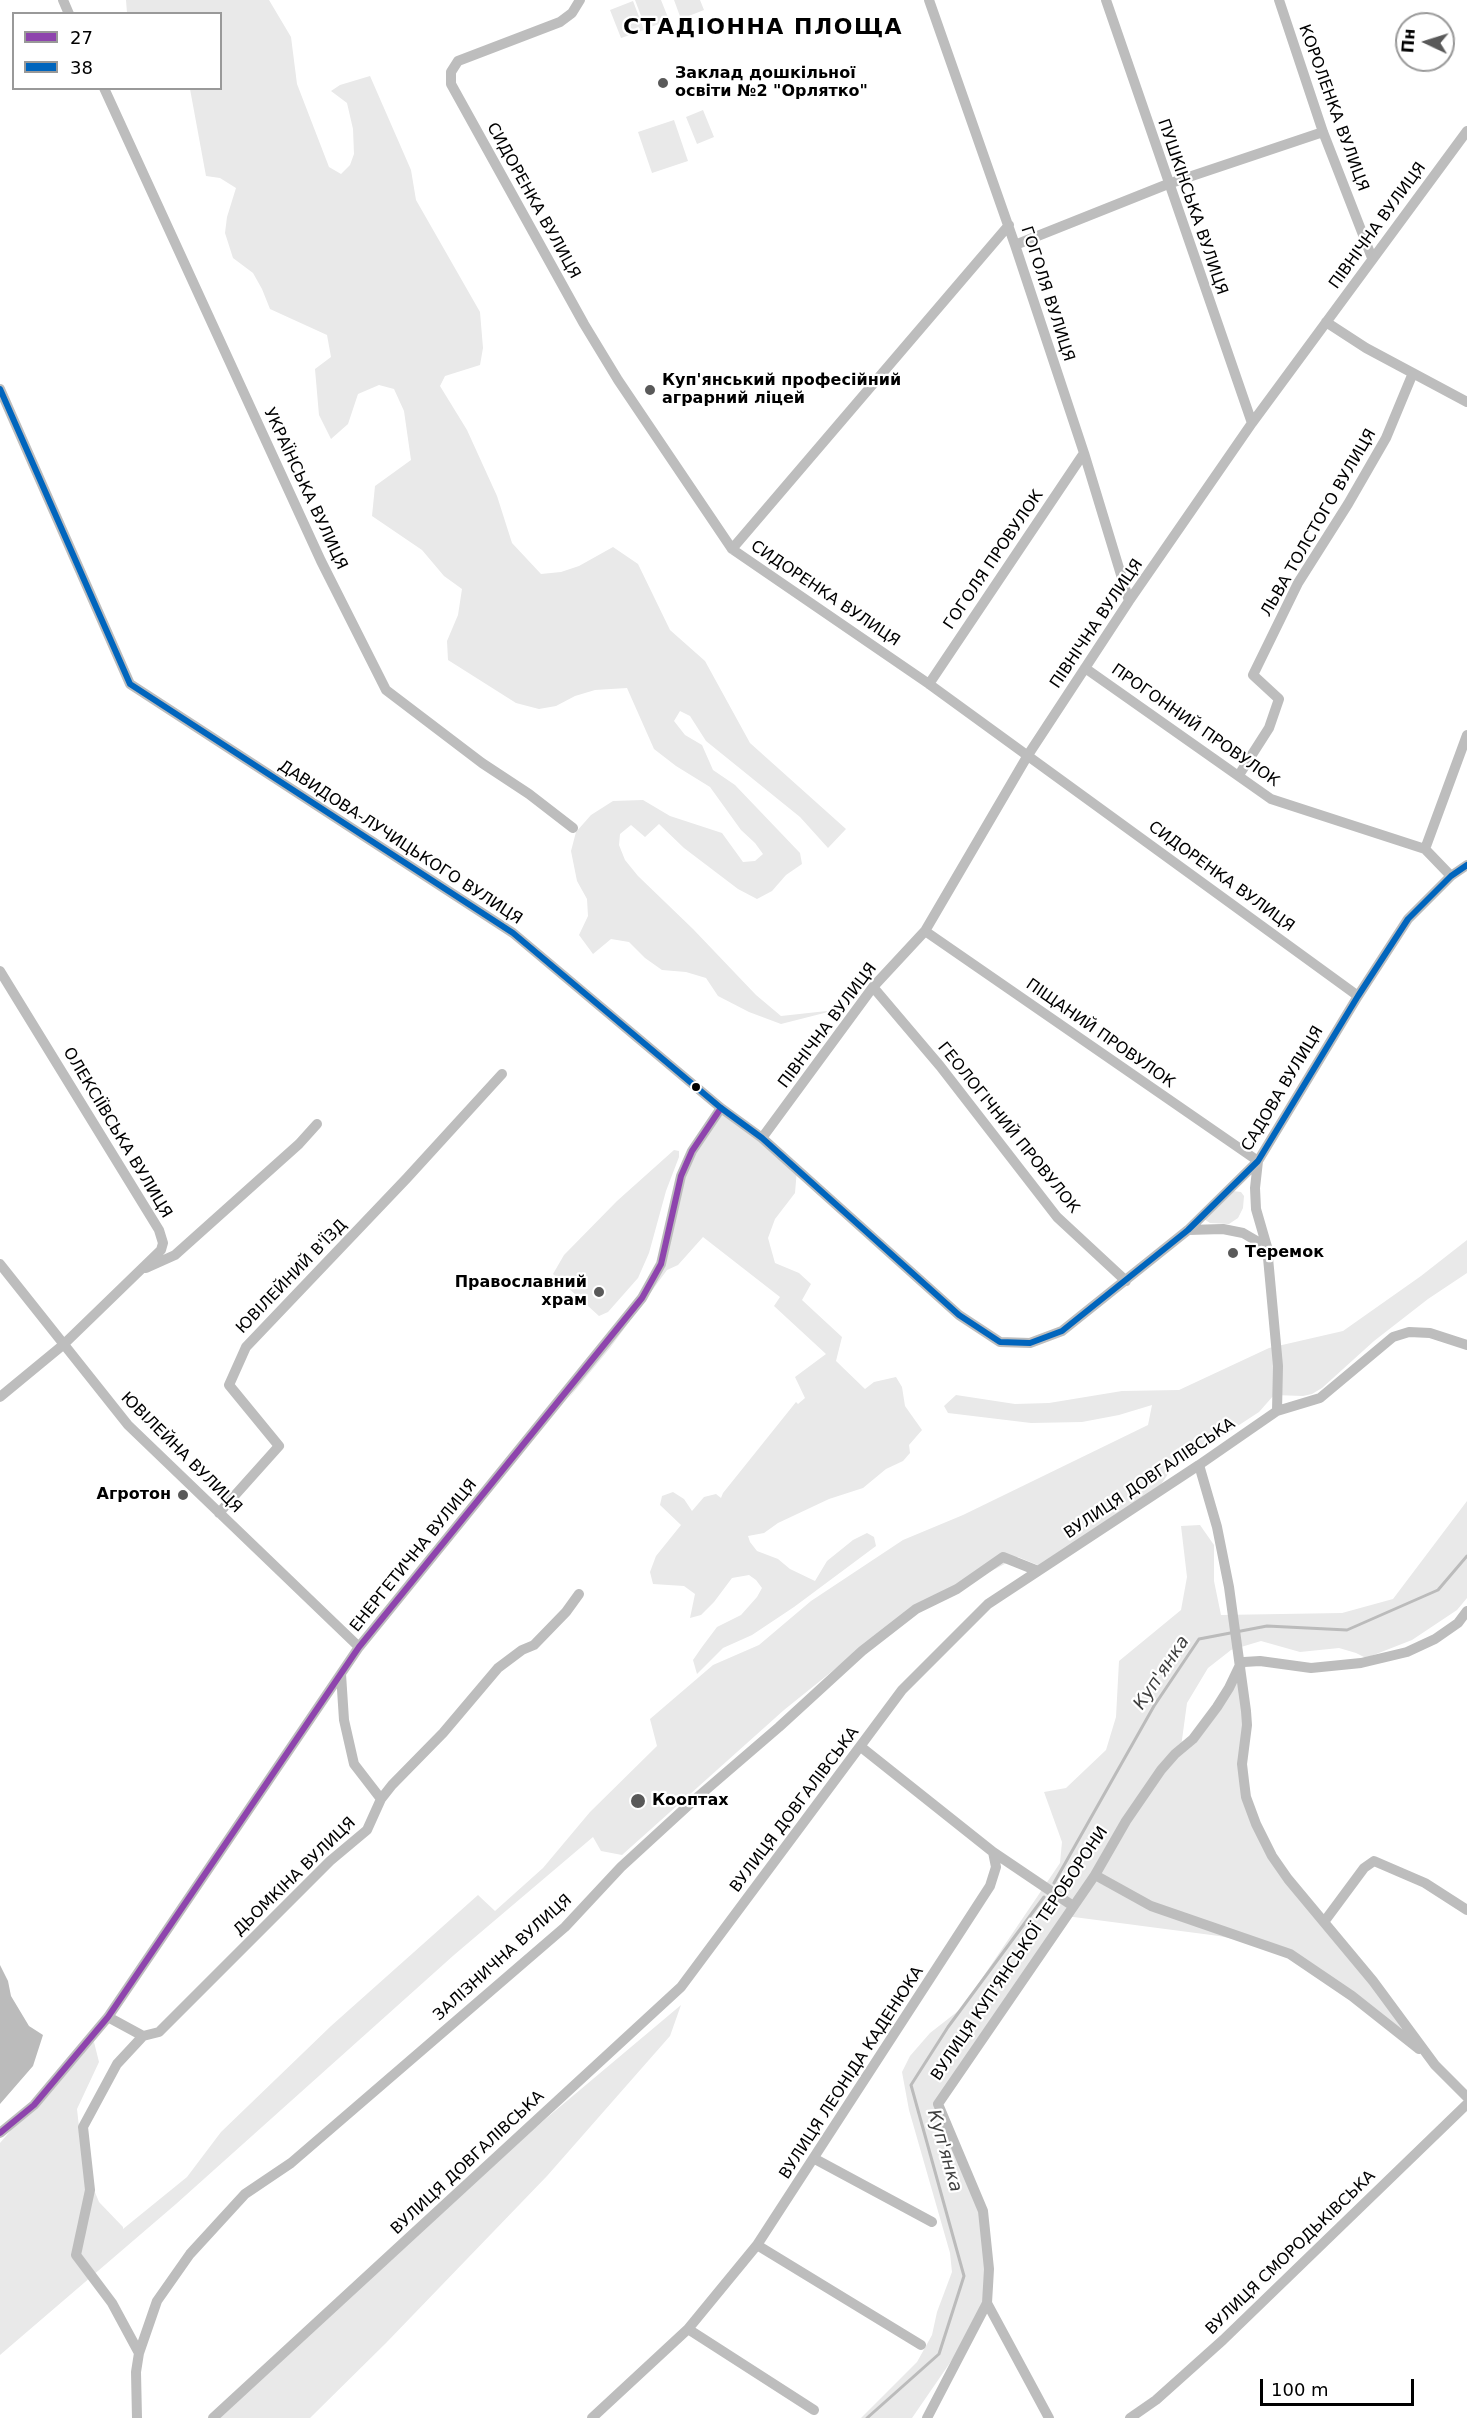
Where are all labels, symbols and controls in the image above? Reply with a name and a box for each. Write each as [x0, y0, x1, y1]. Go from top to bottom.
legend [12, 12, 222, 90]
north arrow [1395, 12, 1455, 72]
district label: СТАДІОННА ПЛОЩА [623, 15, 903, 41]
street label: КОРОЛЕНКА ВУЛИЦЯ [1294, 22, 1372, 194]
text: 27 [70, 27, 93, 48]
text: Пн [1398, 28, 1419, 54]
text: 38 [70, 57, 93, 78]
place label: Заклад дошкільної освіти №2 "Орлятко" [675, 64, 868, 102]
marker: Заклад дошкільної освіти №2 "Орлятко" [656, 76, 670, 90]
street label: ПУШКІНСЬКА ВУЛИЦЯ [1153, 117, 1231, 297]
street label: СИДОРЕНКА ВУЛИЦЯ [482, 120, 584, 282]
street label: ПІВНІЧНА ВУЛИЦЯ [1326, 159, 1430, 293]
street label: ГОГОЛЯ ВУЛИЦЯ [1016, 224, 1078, 364]
place label: Куп'янський професійний аграрний ліцей [662, 371, 901, 409]
marker: Куп'янський професійний аграрний ліцей [643, 383, 657, 397]
street label: УКРАЇНСЬКА ВУЛИЦЯ [259, 405, 351, 573]
street label: ЛЬВА ТОЛСТОГО ВУЛИЦЯ [1257, 426, 1381, 620]
street label: ГОГОЛЯ ПРОВУЛОК [940, 487, 1048, 633]
street label: СИДОРЕНКА ВУЛИЦЯ [747, 537, 903, 651]
street label: ПІВНІЧНА ВУЛИЦЯ [1047, 556, 1147, 692]
street label: ПРОГОННИЙ ПРОВУЛОК [1107, 661, 1283, 791]
street label: ДАВИДОВА-ЛУЧИЦЬКОГО ВУЛИЦЯ [274, 757, 526, 929]
street label: СИДОРЕНКА ВУЛИЦЯ [1144, 818, 1298, 936]
street label: ПІВНІЧНА ВУЛИЦЯ [775, 960, 881, 1092]
street label: ПІЩАНИЙ ПРОВУЛОК [1022, 975, 1178, 1093]
street label: САДОВА ВУЛИЦЯ [1238, 1023, 1328, 1155]
street label: ГЕОЛОГІЧНИЙ ПРОВУЛОК [933, 1039, 1083, 1217]
street label: ОЛЕКСІЇВСЬКА ВУЛИЦЯ [58, 1044, 176, 1222]
unlabelled marker [690, 1081, 702, 1093]
street label: ЮВІЛЕЙНИЙ В'ЇЗД [233, 1216, 351, 1338]
place label: Теремок [1245, 1243, 1324, 1263]
marker: Теремок [1226, 1246, 1240, 1260]
place label: Православний храм [455, 1273, 587, 1311]
marker: Православний храм [592, 1285, 606, 1299]
street label: ЮВІЛЕЙНА ВУЛИЦЯ [116, 1388, 246, 1518]
street label: ВУЛИЦЯ ДОВГАЛІВСЬКА [1061, 1414, 1239, 1544]
street label: ЕНЕРГЕТИЧНА ВУЛИЦЯ [347, 1476, 481, 1636]
place label: Агротон [96, 1485, 171, 1505]
marker: Агротон [176, 1488, 190, 1502]
water label: Куп'янка [1129, 1632, 1195, 1714]
street label: ВУЛИЦЯ ДОВГАЛІВСЬКА [726, 1723, 864, 1897]
place label: Кооптах [652, 1791, 729, 1811]
marker: Кооптах [629, 1792, 647, 1810]
street label: ДЬОМКІНА ВУЛИЦЯ [230, 1814, 360, 1940]
street label: ВУЛИЦЯ КУП'ЯНСЬКОЇ ТЕРОБОРОНИ [928, 1823, 1112, 2085]
street label: ЗАЛІЗНИЧНА ВУЛИЦЯ [430, 1891, 576, 2025]
street label: ВУЛИЦЯ ЛЕОНІДА КАДЕНЮКА [776, 1963, 928, 2183]
street label: ВУЛИЦЯ ДОВГАЛІВСЬКА [387, 2087, 549, 2239]
water label: Куп'янка [922, 2107, 966, 2195]
street label: ВУЛИЦЯ СМОРОДЬКІВСЬКА [1202, 2167, 1380, 2339]
scale bar [1263, 2367, 1418, 2405]
text: 100 m [1271, 2379, 1329, 2400]

